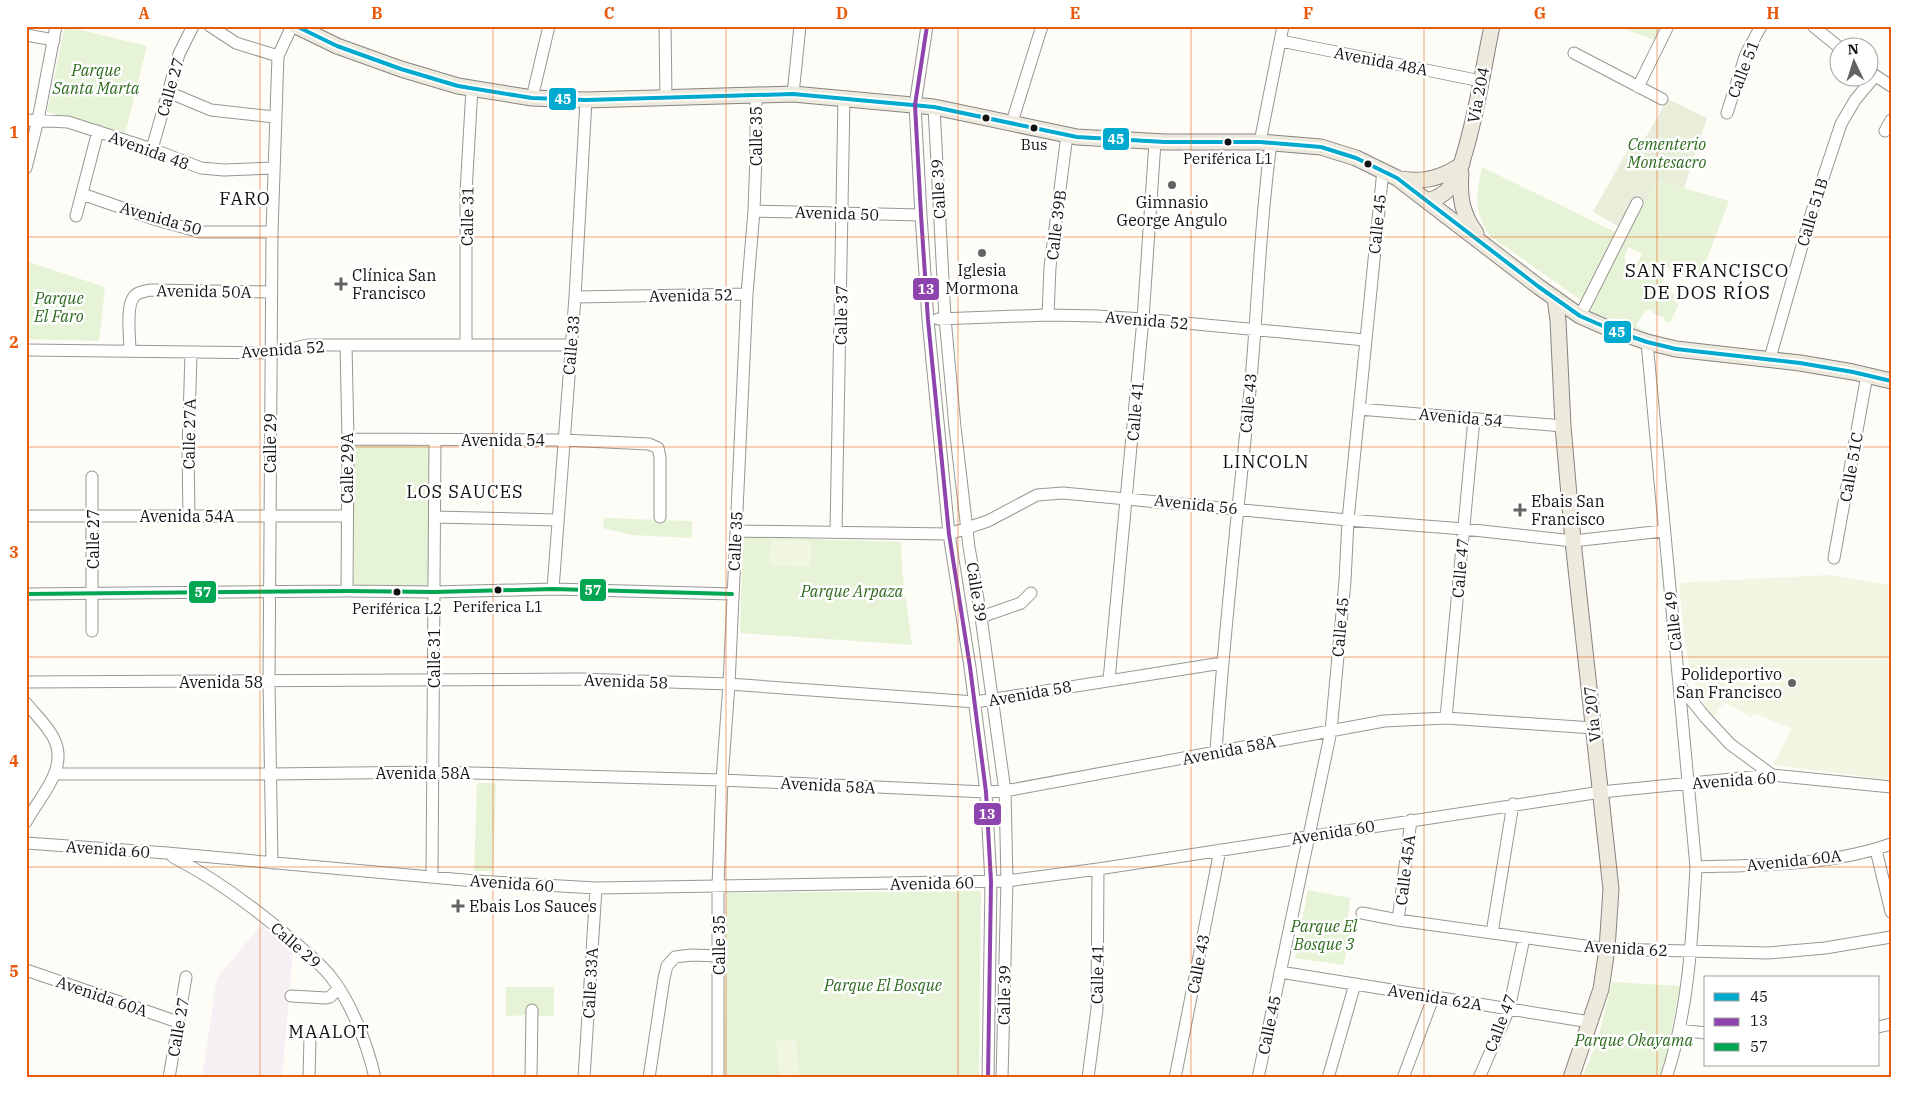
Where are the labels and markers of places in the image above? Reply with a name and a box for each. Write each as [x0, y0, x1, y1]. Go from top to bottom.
unlabelled marker [981, 113, 991, 123]
marker: Bus [1029, 123, 1039, 133]
place label: Bus [1021, 135, 1047, 154]
marker: Periférica L1 [1223, 137, 1233, 147]
place label: Periférica L1 [1183, 149, 1273, 168]
unlabelled marker [1363, 159, 1373, 169]
marker: Gimnasio George Angulo [1166, 179, 1178, 191]
place label: Gimnasio George Angulo [1117, 192, 1227, 230]
marker: Iglesia Mormona [976, 247, 988, 259]
place label: Iglesia Mormona [945, 260, 1019, 298]
place label: Clínica San Francisco [352, 265, 437, 303]
marker: Clínica San Francisco [334, 277, 348, 291]
place label: Ebais San Francisco [1531, 491, 1605, 529]
marker: Ebais San Francisco [1513, 503, 1527, 517]
marker: Periferica L1 [493, 585, 503, 595]
marker: Periférica L2 [392, 587, 402, 597]
place label: Periferica L1 [453, 597, 543, 616]
place label: Periférica L2 [352, 599, 442, 618]
place label: Polideportivo San Francisco [1676, 664, 1782, 702]
marker: Polideportivo San Francisco [1786, 677, 1798, 689]
place label: Ebais Los Sauces [469, 896, 597, 916]
marker: Ebais Los Sauces [451, 899, 465, 913]

